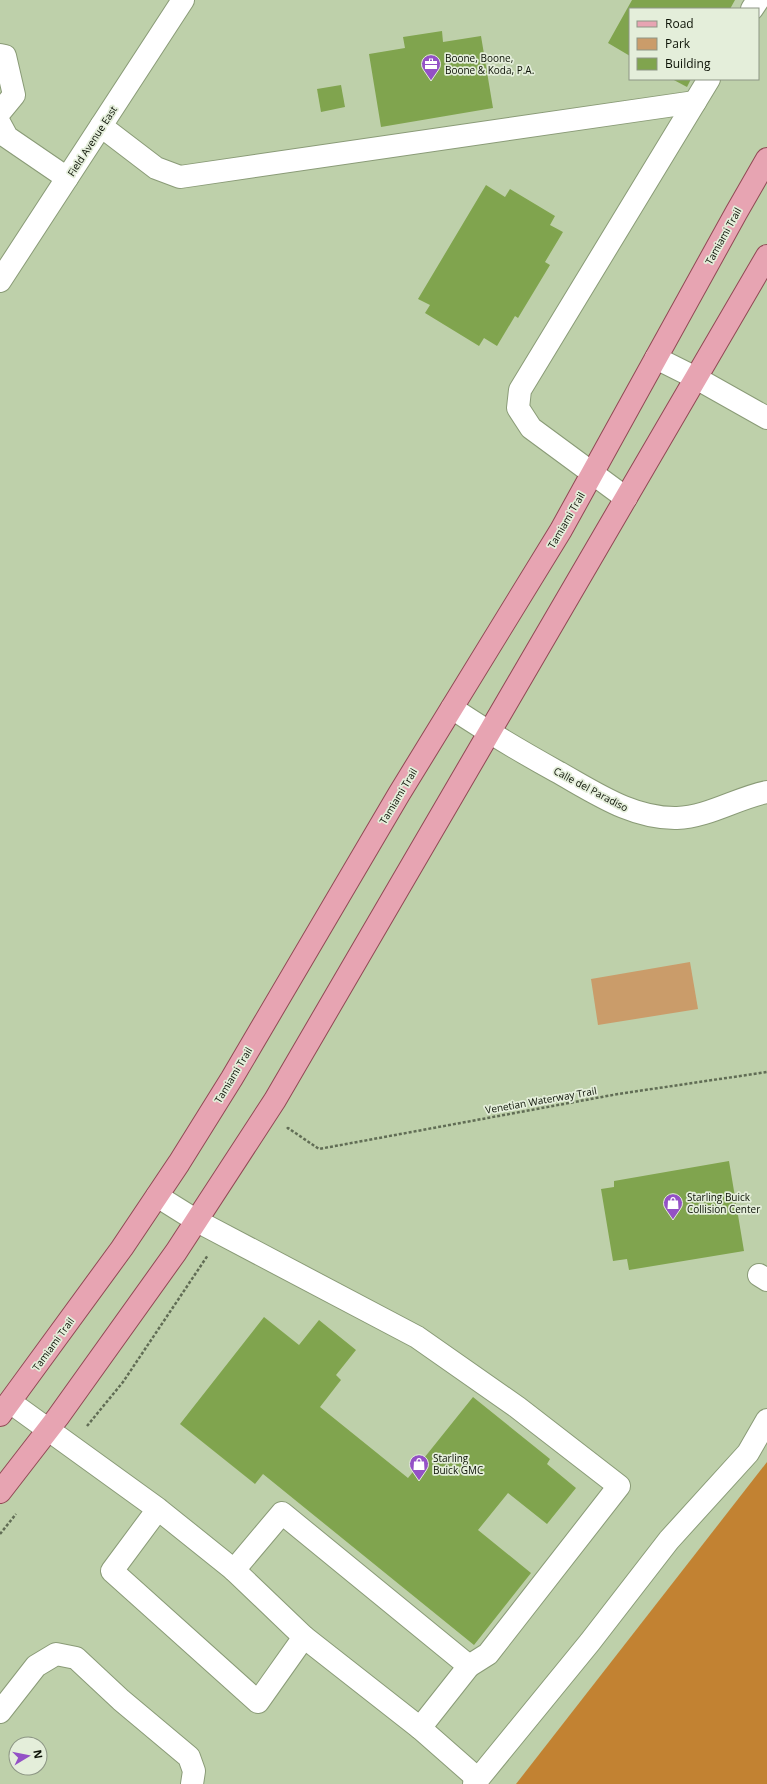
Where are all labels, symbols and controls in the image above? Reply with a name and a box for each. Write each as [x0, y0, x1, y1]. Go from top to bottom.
legend [629, 8, 759, 80]
text: Road [665, 15, 694, 32]
text: Park [665, 35, 691, 52]
place label: Boone, Boone, Boone & Koda, P.A. [445, 51, 534, 77]
office icon: Boone, Boone, Boone & Koda, P.A. [420, 53, 442, 81]
text: Building [665, 55, 711, 72]
street label: Field Avenue East [64, 103, 120, 179]
street label: Tamiami Trail [702, 205, 744, 267]
street label: Tamiami Trail [544, 489, 588, 551]
street label: Calle del Paradiso [551, 763, 631, 815]
street label: Tamiami Trail [376, 765, 420, 827]
street label: Tamiami Trail [211, 1044, 255, 1106]
street label: Venetian Waterway Trail [484, 1083, 598, 1117]
place label: Starling Buick Collision Center [687, 1190, 760, 1216]
shop icon: Starling Buick Collision Center [662, 1192, 684, 1220]
street label: Tamiami Trail [29, 1314, 77, 1374]
place label: Starling Buick GMC [433, 1451, 483, 1477]
shop icon: Starling Buick GMC [408, 1453, 430, 1481]
north arrow [8, 1736, 48, 1776]
text: N [30, 1748, 47, 1760]

